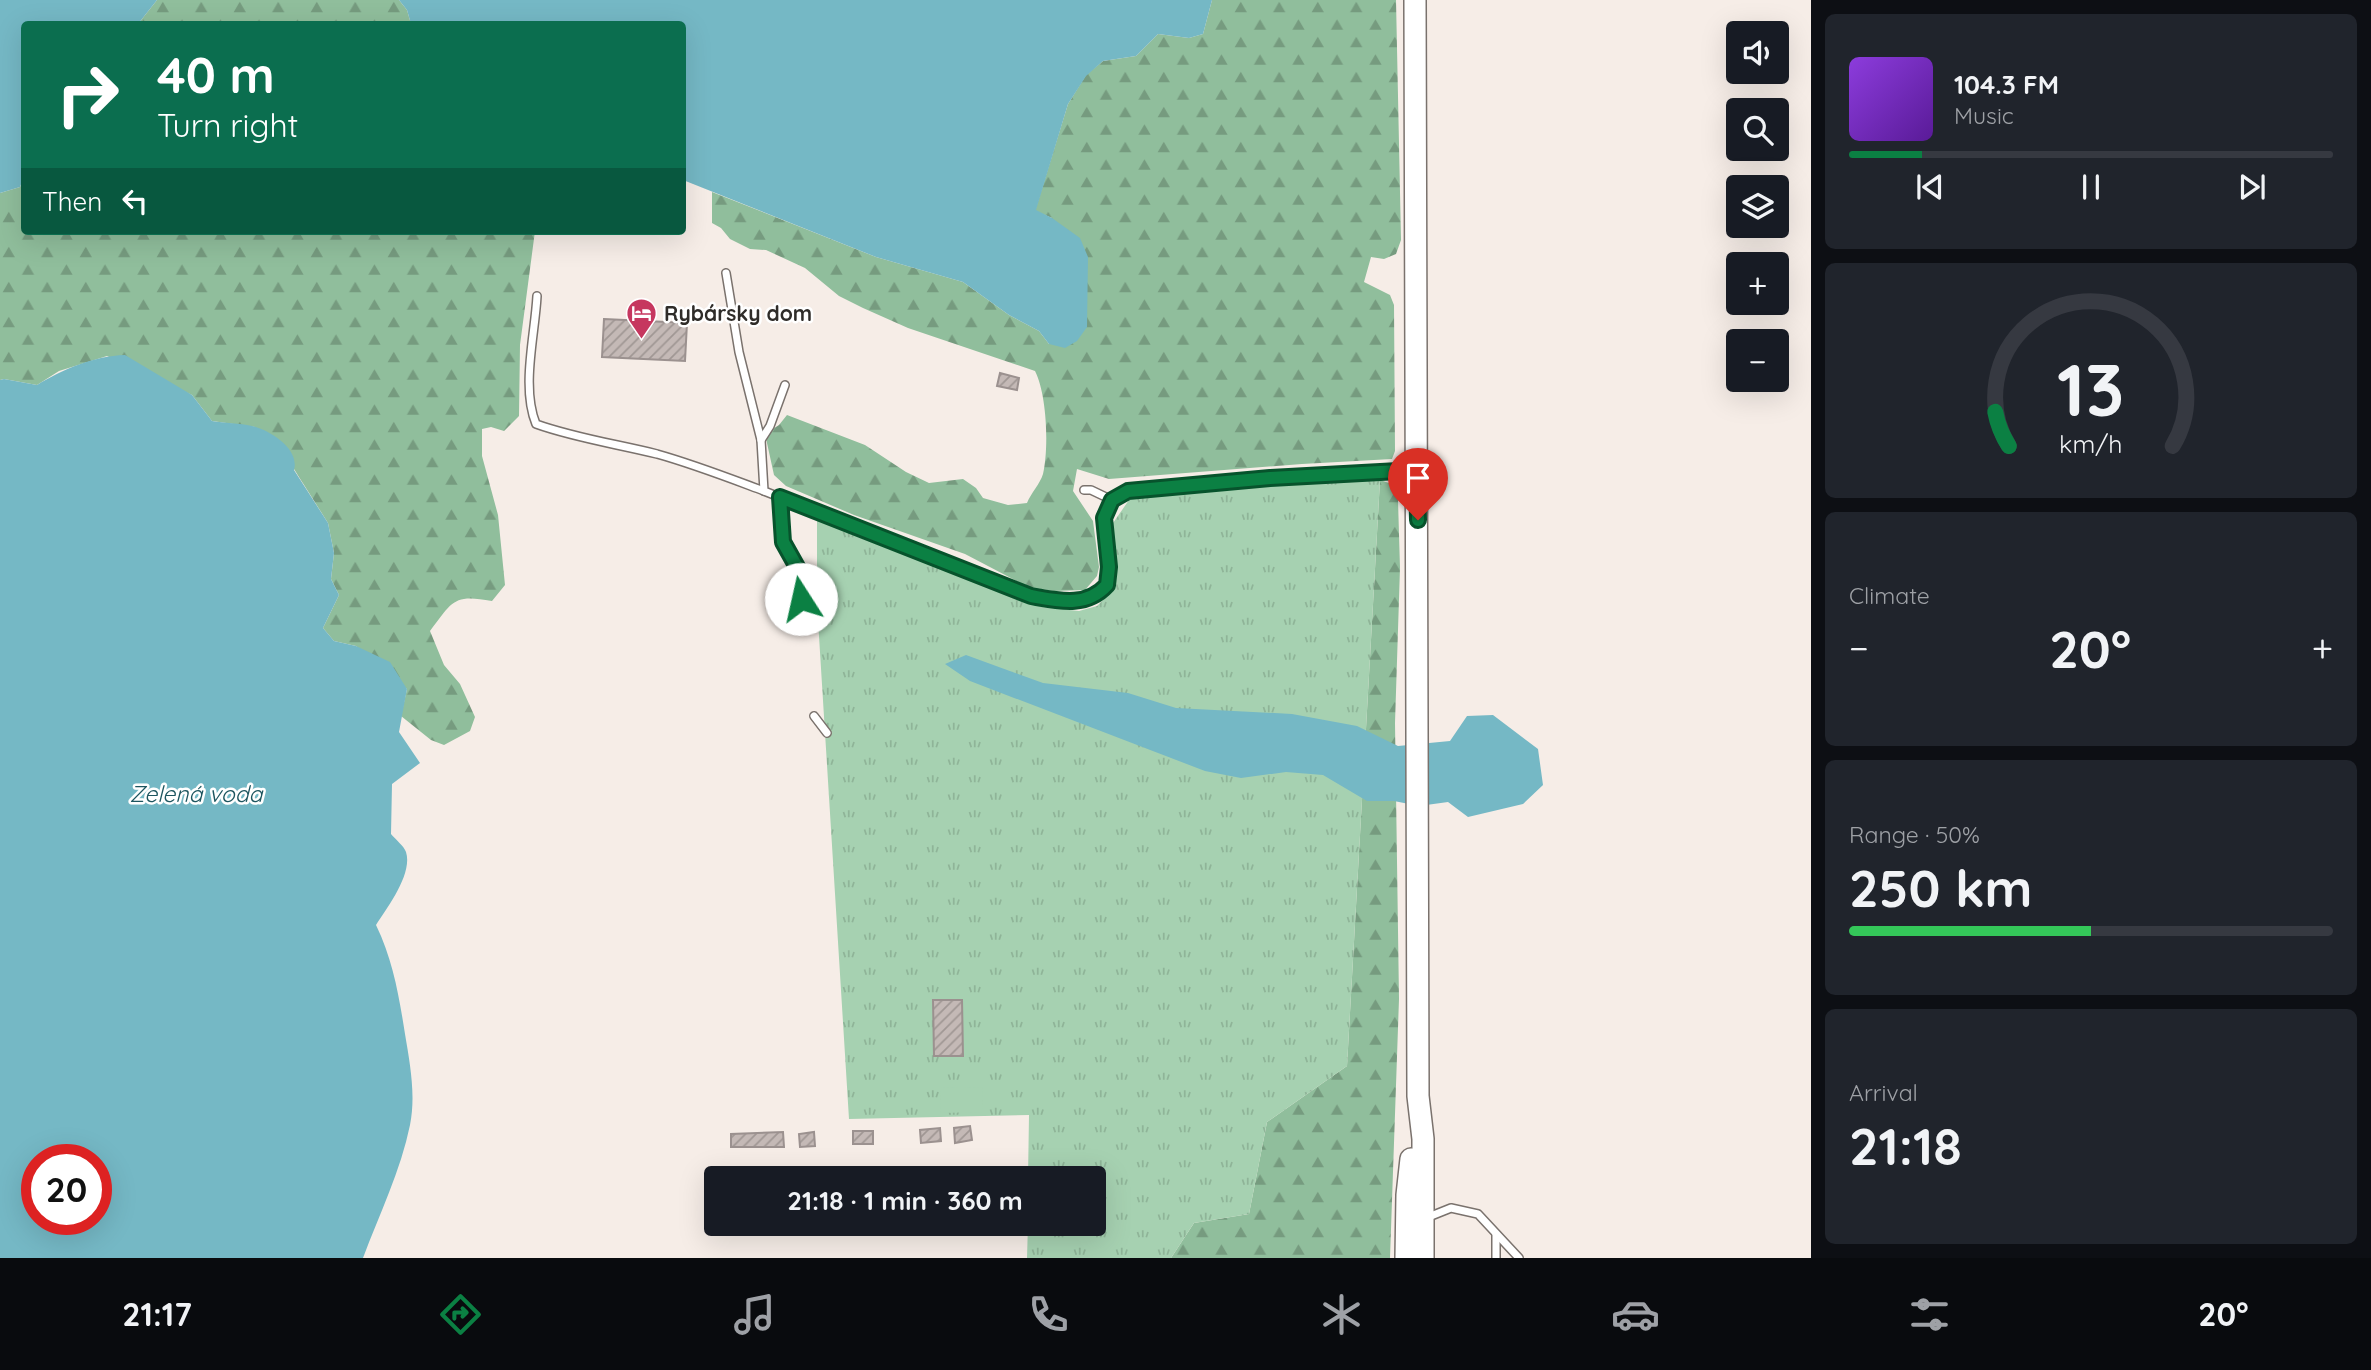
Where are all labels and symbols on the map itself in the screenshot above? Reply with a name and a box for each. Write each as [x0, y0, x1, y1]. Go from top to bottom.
hotel icon: Rybársky dom [624, 296, 658, 340]
place label: Rybársky dom [664, 300, 812, 326]
pin [1388, 448, 1448, 520]
position arrow [764, 562, 838, 636]
water label: Zelená voda [129, 779, 264, 808]
speed limit sign: 20 [21, 1144, 112, 1235]

